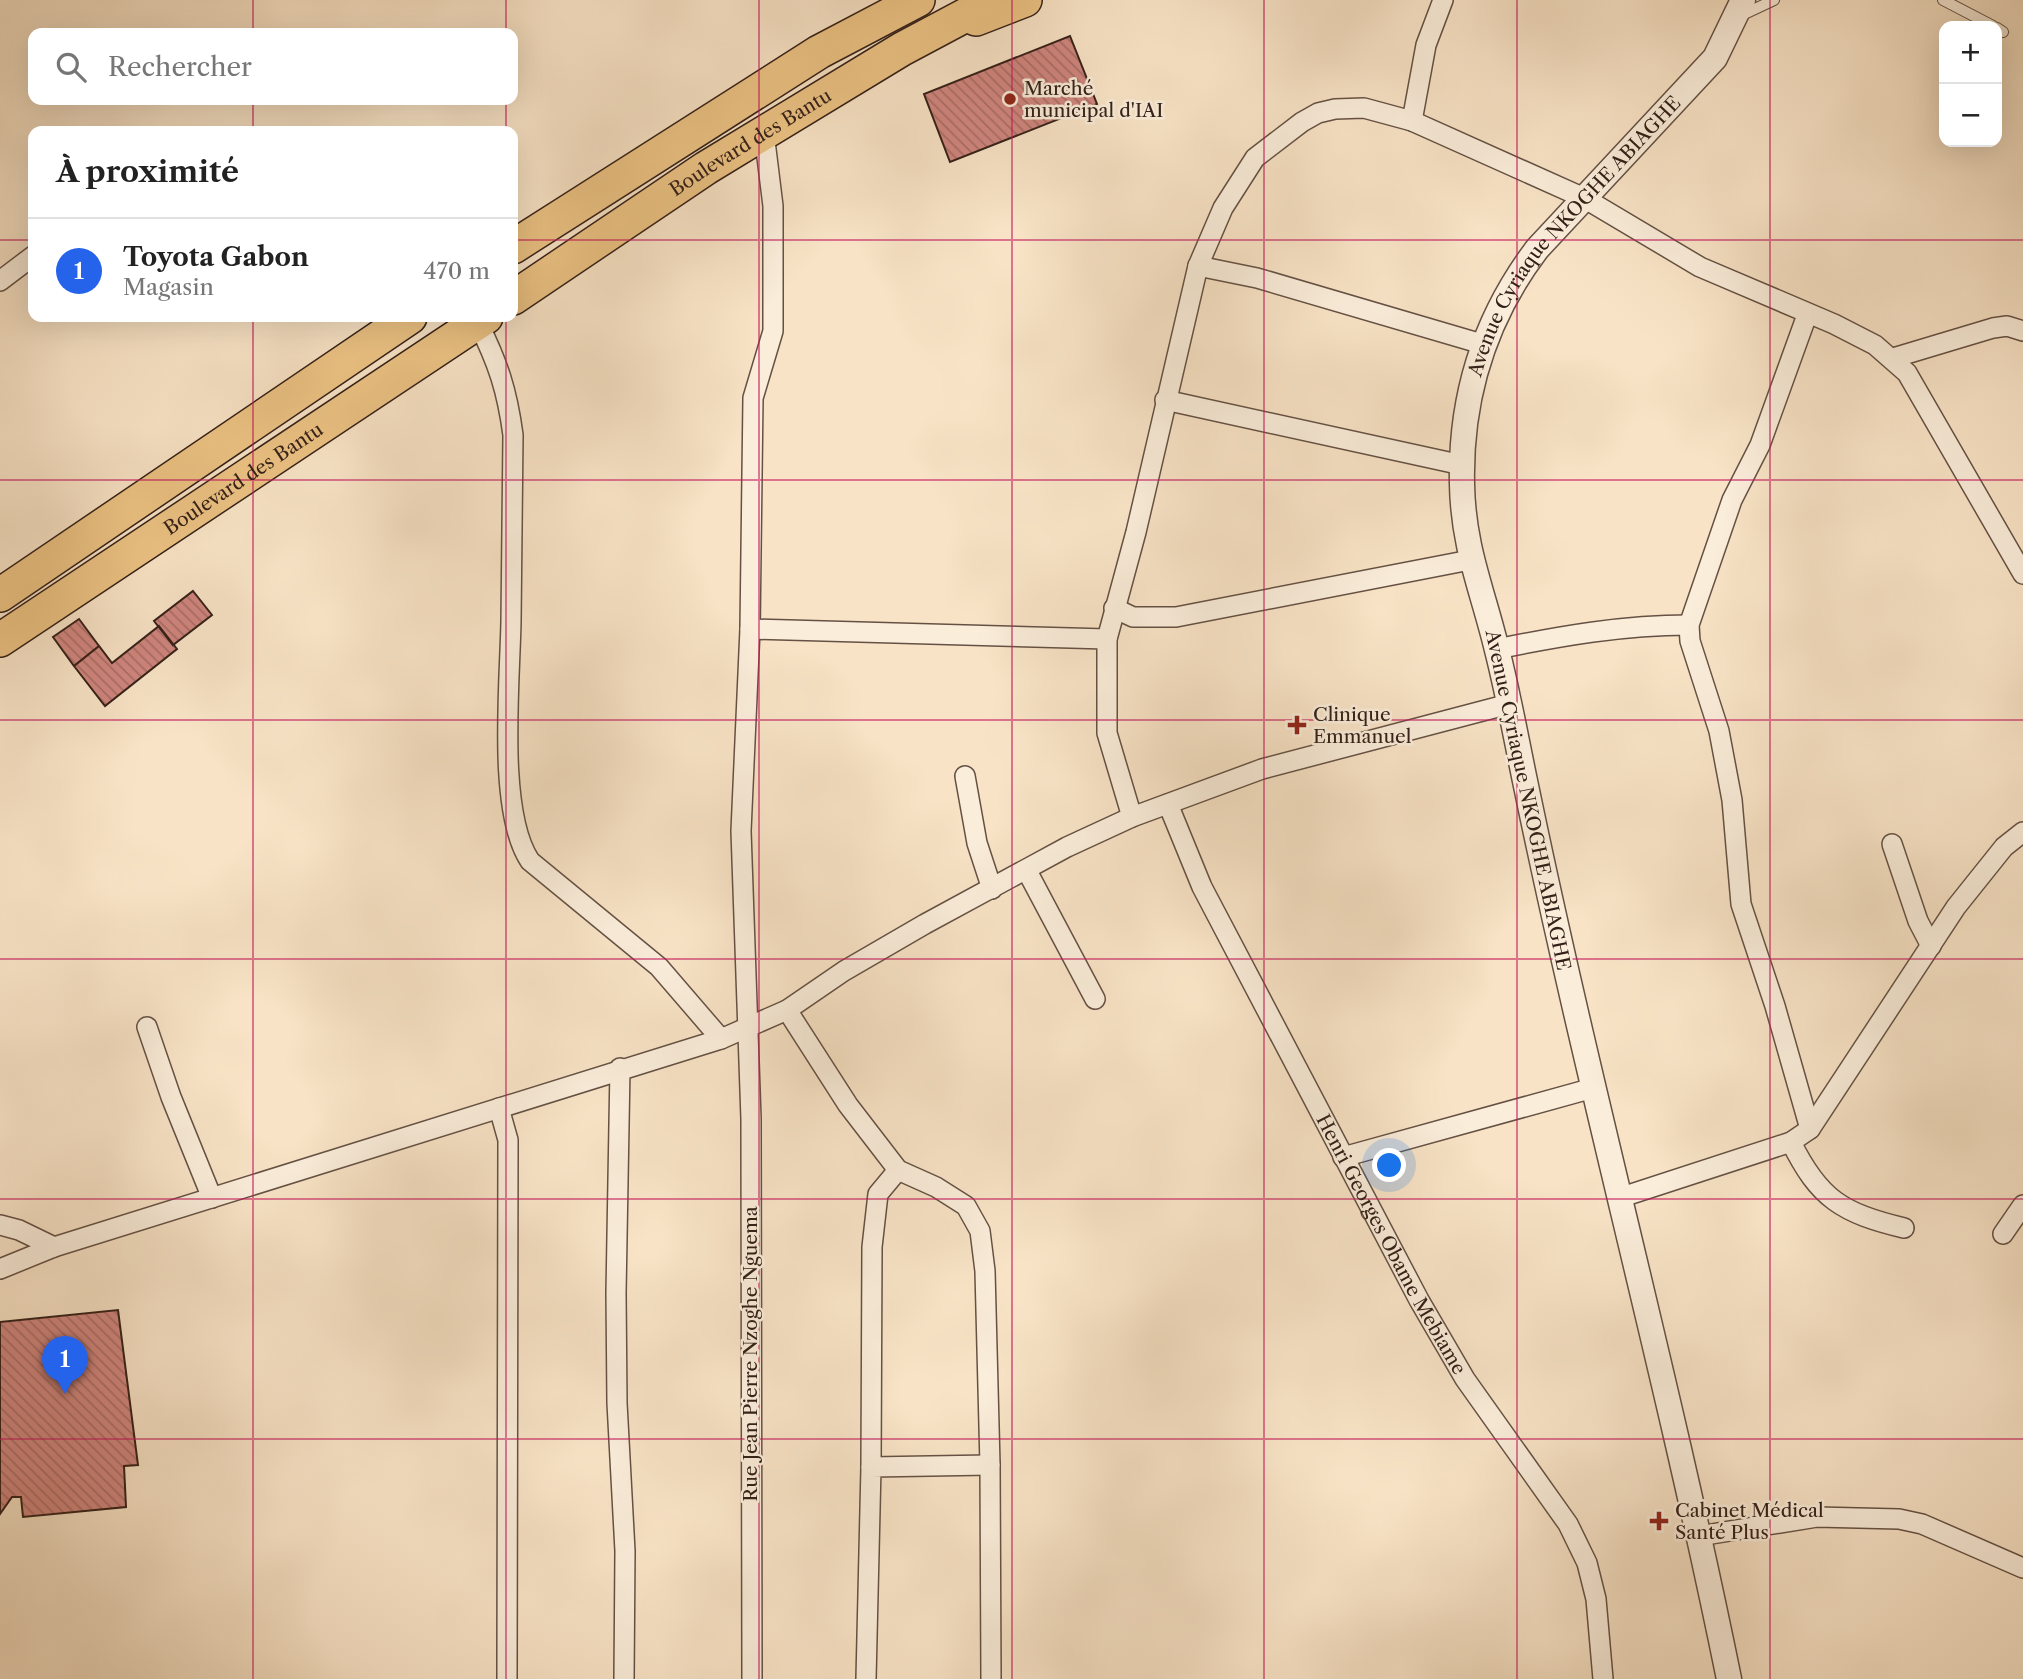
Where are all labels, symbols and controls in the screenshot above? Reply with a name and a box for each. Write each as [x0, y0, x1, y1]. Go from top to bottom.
map controls [1939, 21, 2002, 147]
button: + [1939, 21, 2002, 84]
search box [28, 28, 518, 105]
icon: search [52, 48, 90, 86]
text: Rechercher [108, 51, 252, 83]
place label: Marché municipal d'IAI [1024, 77, 1163, 122]
street label: Boulevard des Bantu [665, 83, 836, 201]
button: − [1939, 84, 2002, 147]
marker: Marché municipal d'IAI [1002, 91, 1018, 107]
street label: Avenue Cyriaque NKOGHE ABIAGHE [1463, 91, 1685, 380]
text: À proximité [56, 153, 239, 190]
text: Toyota Gabon [123, 241, 309, 273]
text: 1 [74, 257, 84, 285]
text: 470 m [423, 257, 490, 285]
text: Magasin [123, 273, 214, 301]
street label: Boulevard des Bantu [159, 417, 327, 539]
street label: Avenue Cyriaque NKOGHE ABIAGHE [1480, 627, 1575, 972]
place label: Clinique Emmanuel [1313, 703, 1412, 748]
marker: Clinique Emmanuel [1287, 715, 1307, 735]
street label: Henri Georges Obame Mebiame [1312, 1110, 1471, 1378]
your location [1372, 1148, 1406, 1182]
street label: Rue Jean Pierre Nzoghe Nguema [739, 1206, 762, 1502]
pin: 1 [42, 1336, 88, 1394]
place label: Cabinet Médical Santé Plus [1675, 1499, 1824, 1544]
marker: Cabinet Médical Santé Plus [1649, 1511, 1669, 1531]

